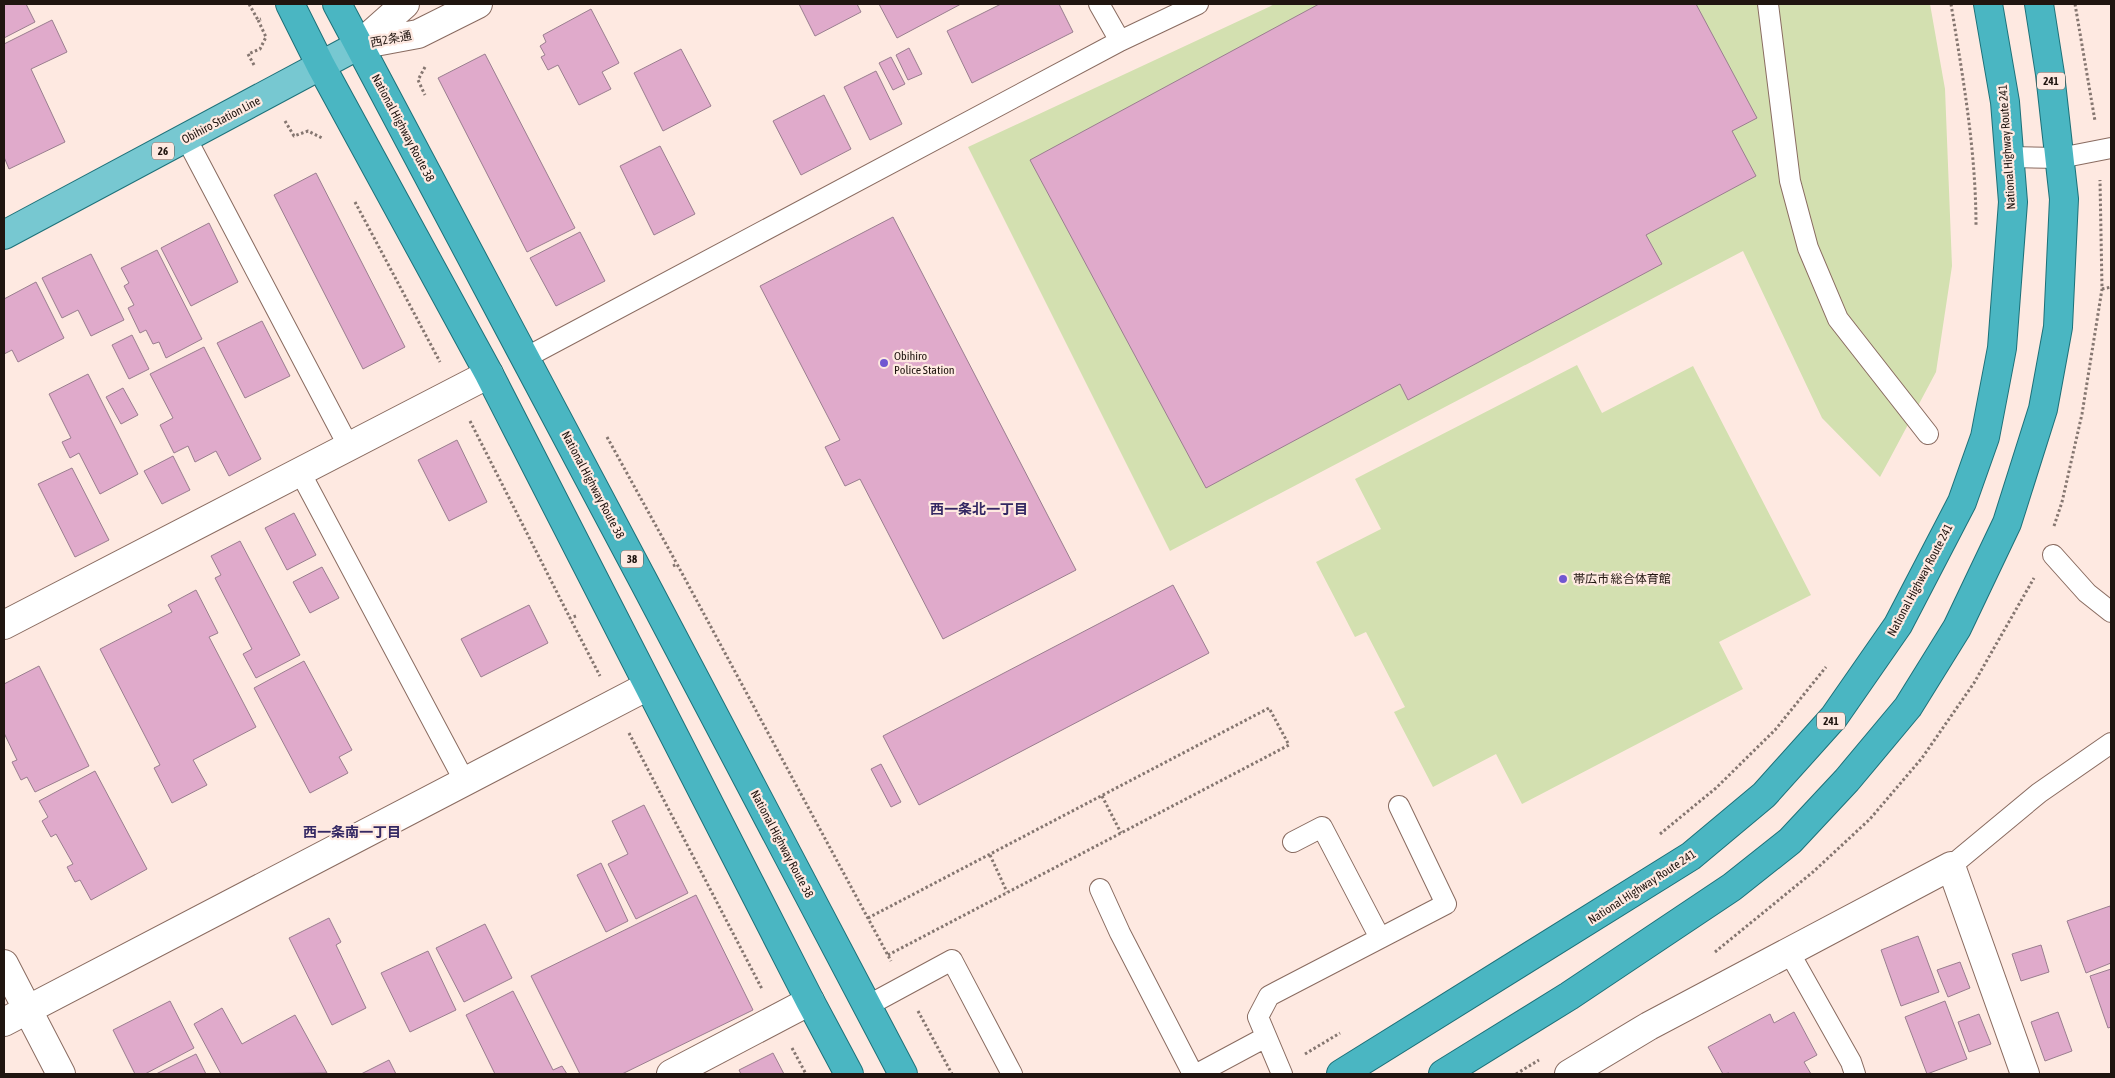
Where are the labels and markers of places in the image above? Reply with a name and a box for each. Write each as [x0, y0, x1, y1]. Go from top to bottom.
place label: Obihiro Police Station [894, 349, 955, 377]
marker: Obihiro Police Station [878, 357, 890, 369]
place label: 帯広市 総合体育館 [1573, 572, 1671, 586]
marker: 帯広市 総合体育館 [1557, 573, 1569, 585]

